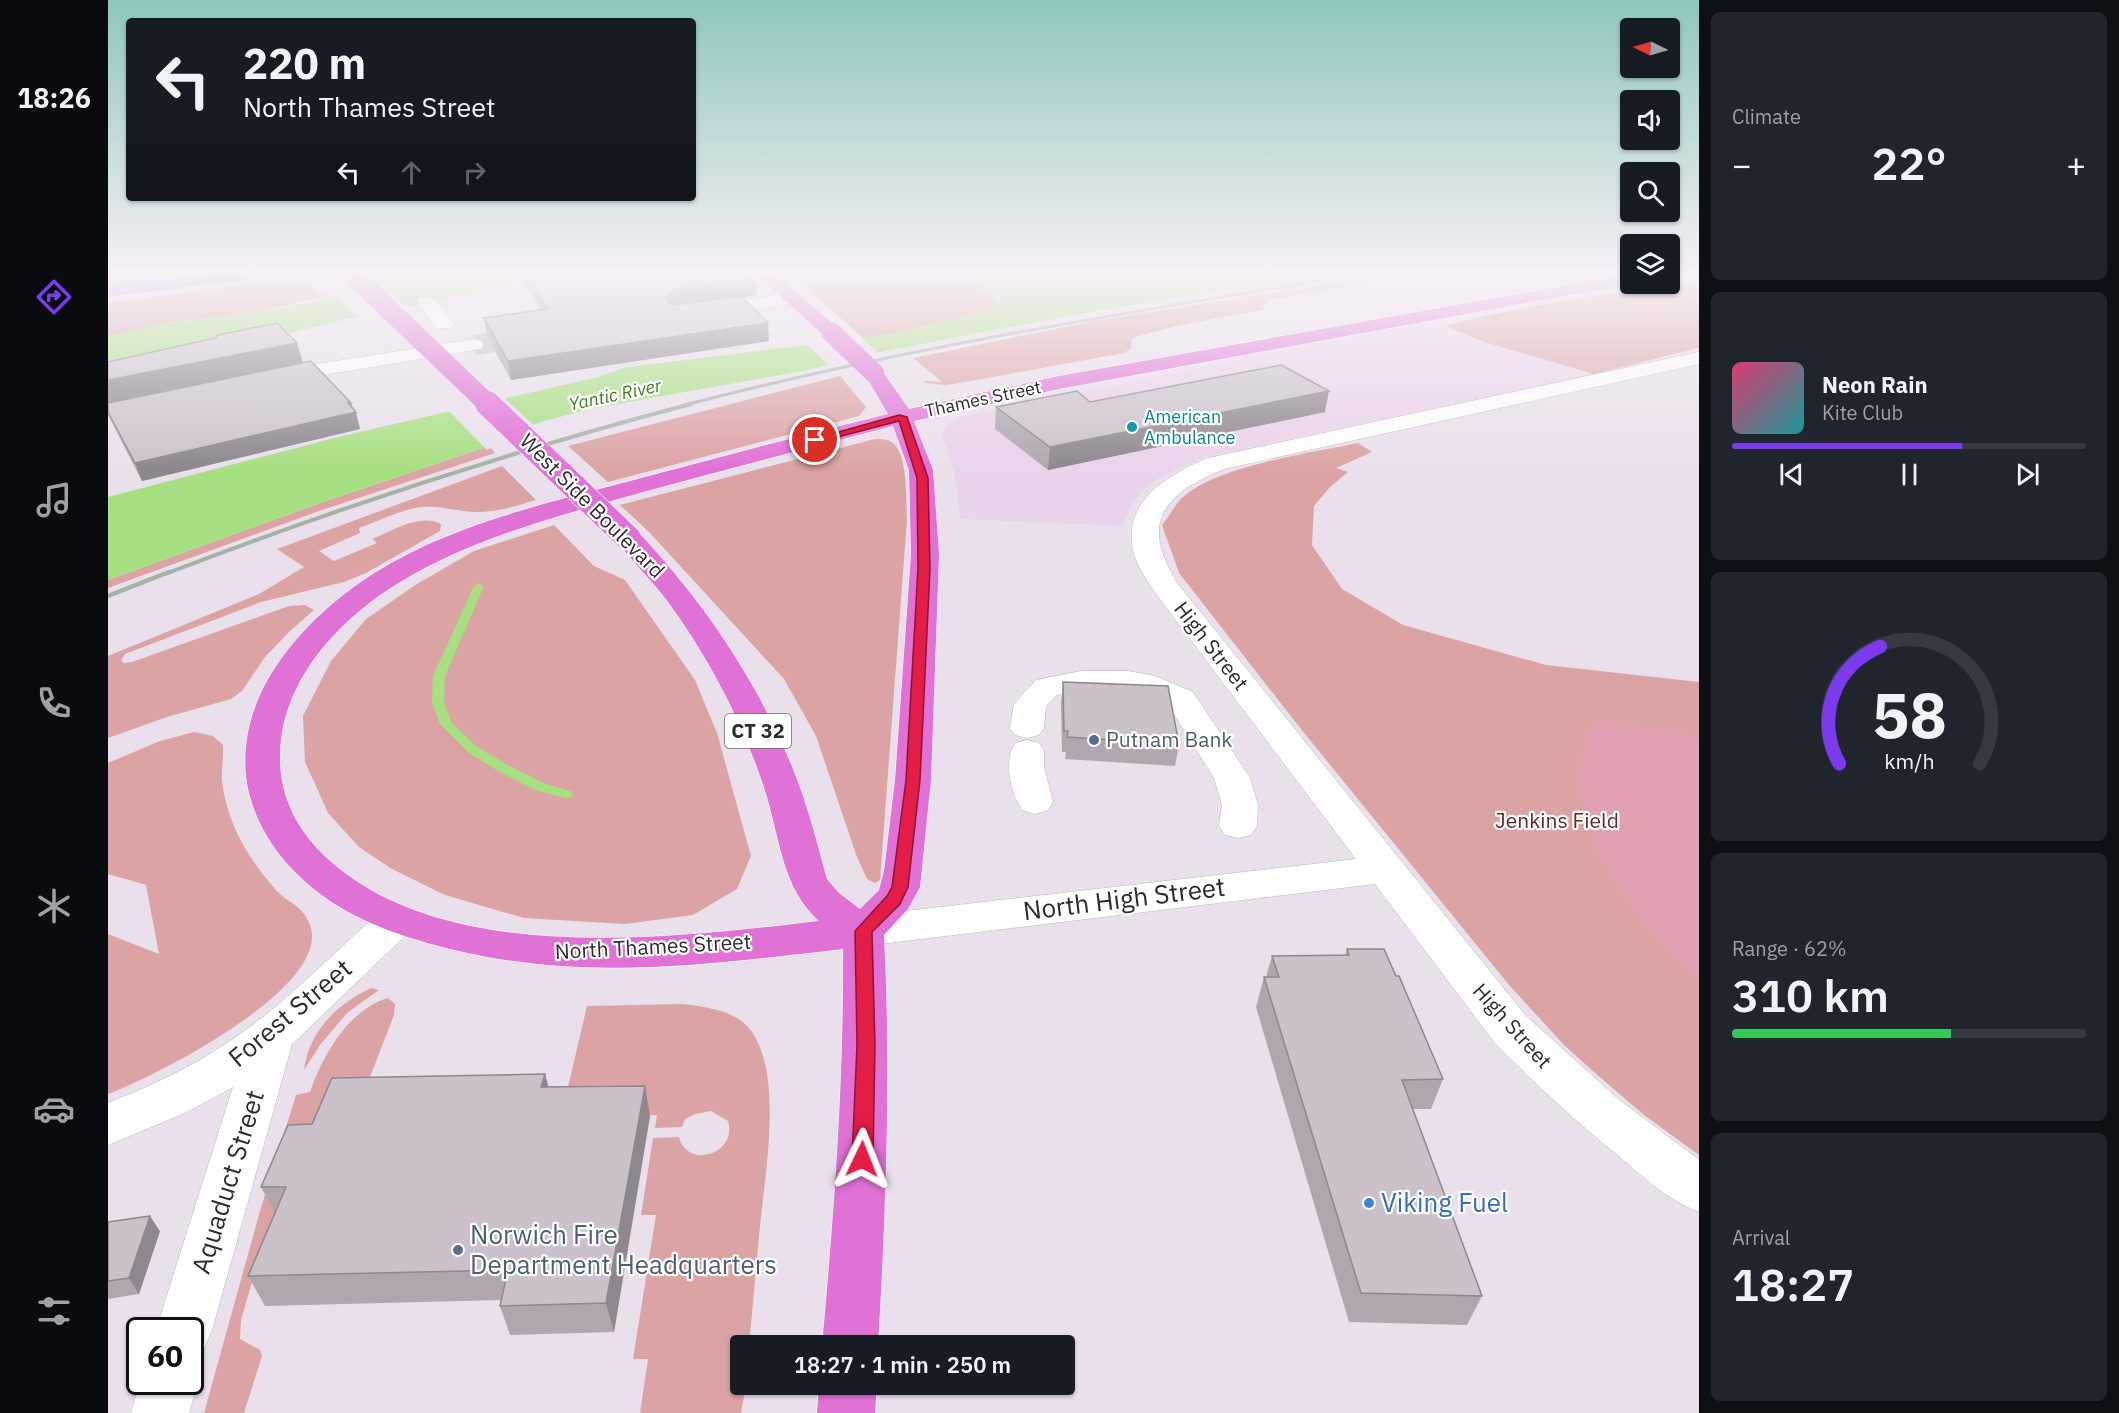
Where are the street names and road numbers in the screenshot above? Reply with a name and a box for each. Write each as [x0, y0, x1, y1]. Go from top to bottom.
street label: Thames Street [923, 375, 1043, 422]
street label: West Side Boulevard [514, 427, 671, 584]
street label: High Street [1168, 595, 1255, 696]
road number: CT 32 [725, 714, 791, 748]
street label: North High Street [1021, 869, 1227, 927]
street label: North Thames Street [554, 927, 752, 965]
street label: Forest Street [221, 951, 358, 1074]
street label: High Street [1467, 977, 1559, 1074]
street label: Aquaduct Street [183, 1086, 271, 1277]

